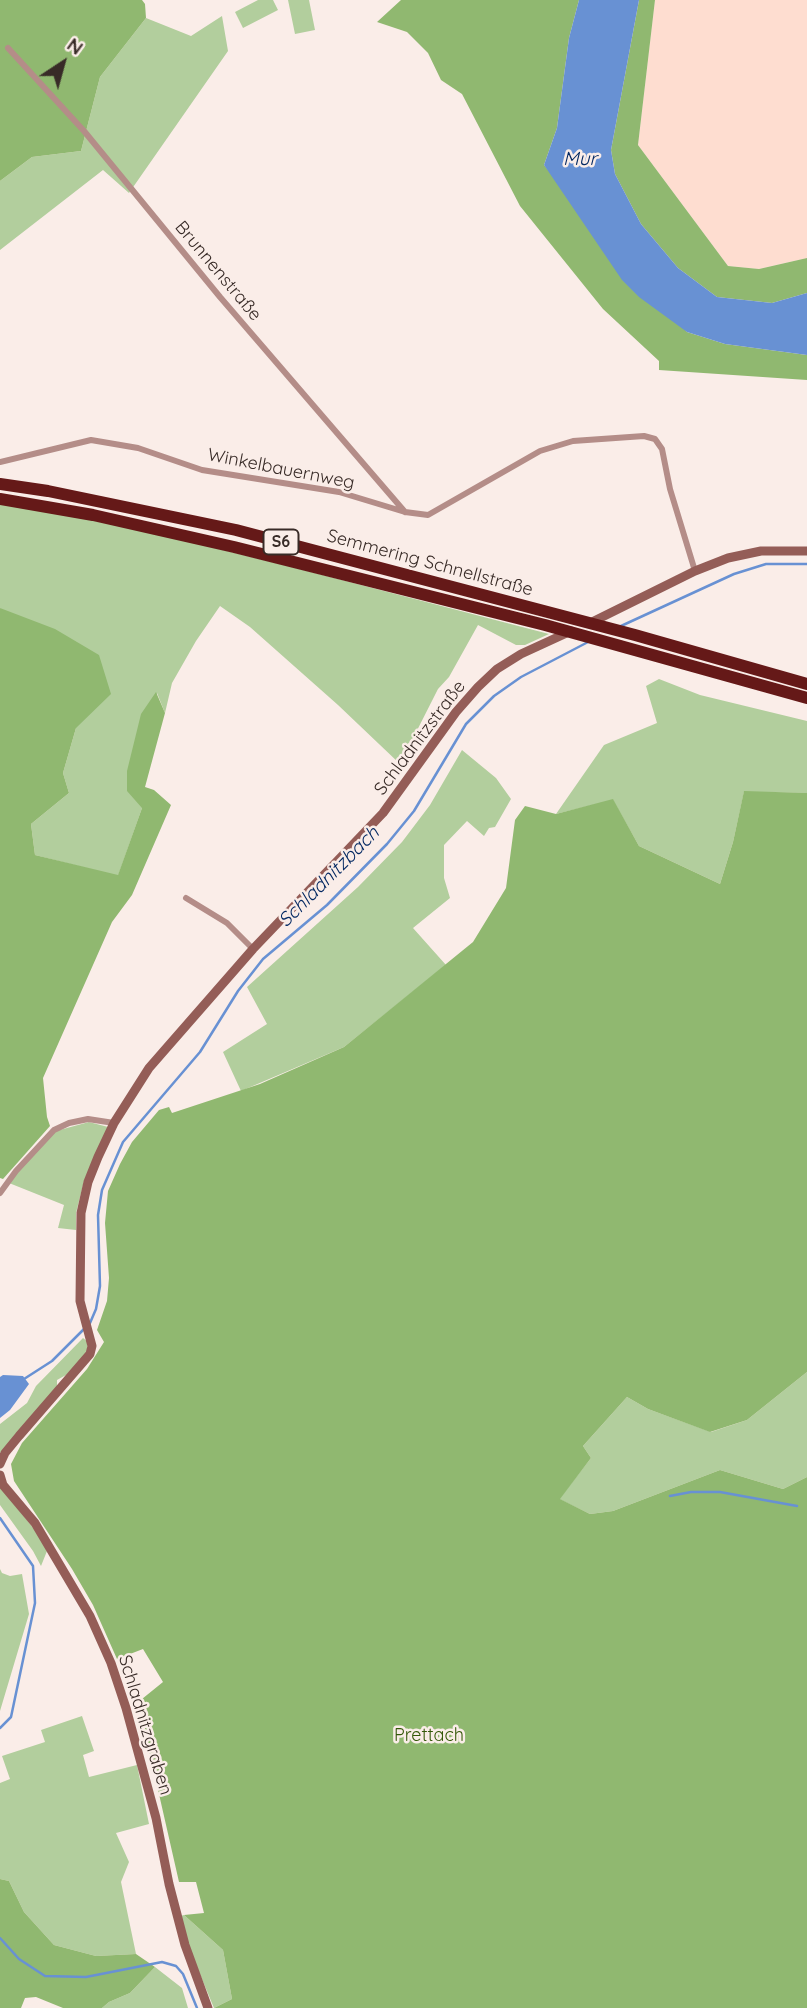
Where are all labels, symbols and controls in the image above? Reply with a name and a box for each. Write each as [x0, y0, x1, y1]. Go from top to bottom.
north arrow [28, 28, 98, 98]
text: N [63, 32, 88, 60]
water label: Mur [563, 148, 597, 170]
street label: Brunnenstraße [170, 217, 266, 325]
street label: Winkelbauernweg [206, 444, 356, 494]
street label: Semmering Schnellstraße [325, 525, 535, 601]
road number: S6 [264, 530, 298, 554]
street label: Schladnitzstraße [370, 676, 470, 800]
water label: Schladnitzbach [274, 822, 384, 932]
street label: Schladnitzgraben [113, 1653, 177, 1797]
park label: Prettach [394, 1725, 464, 1747]

